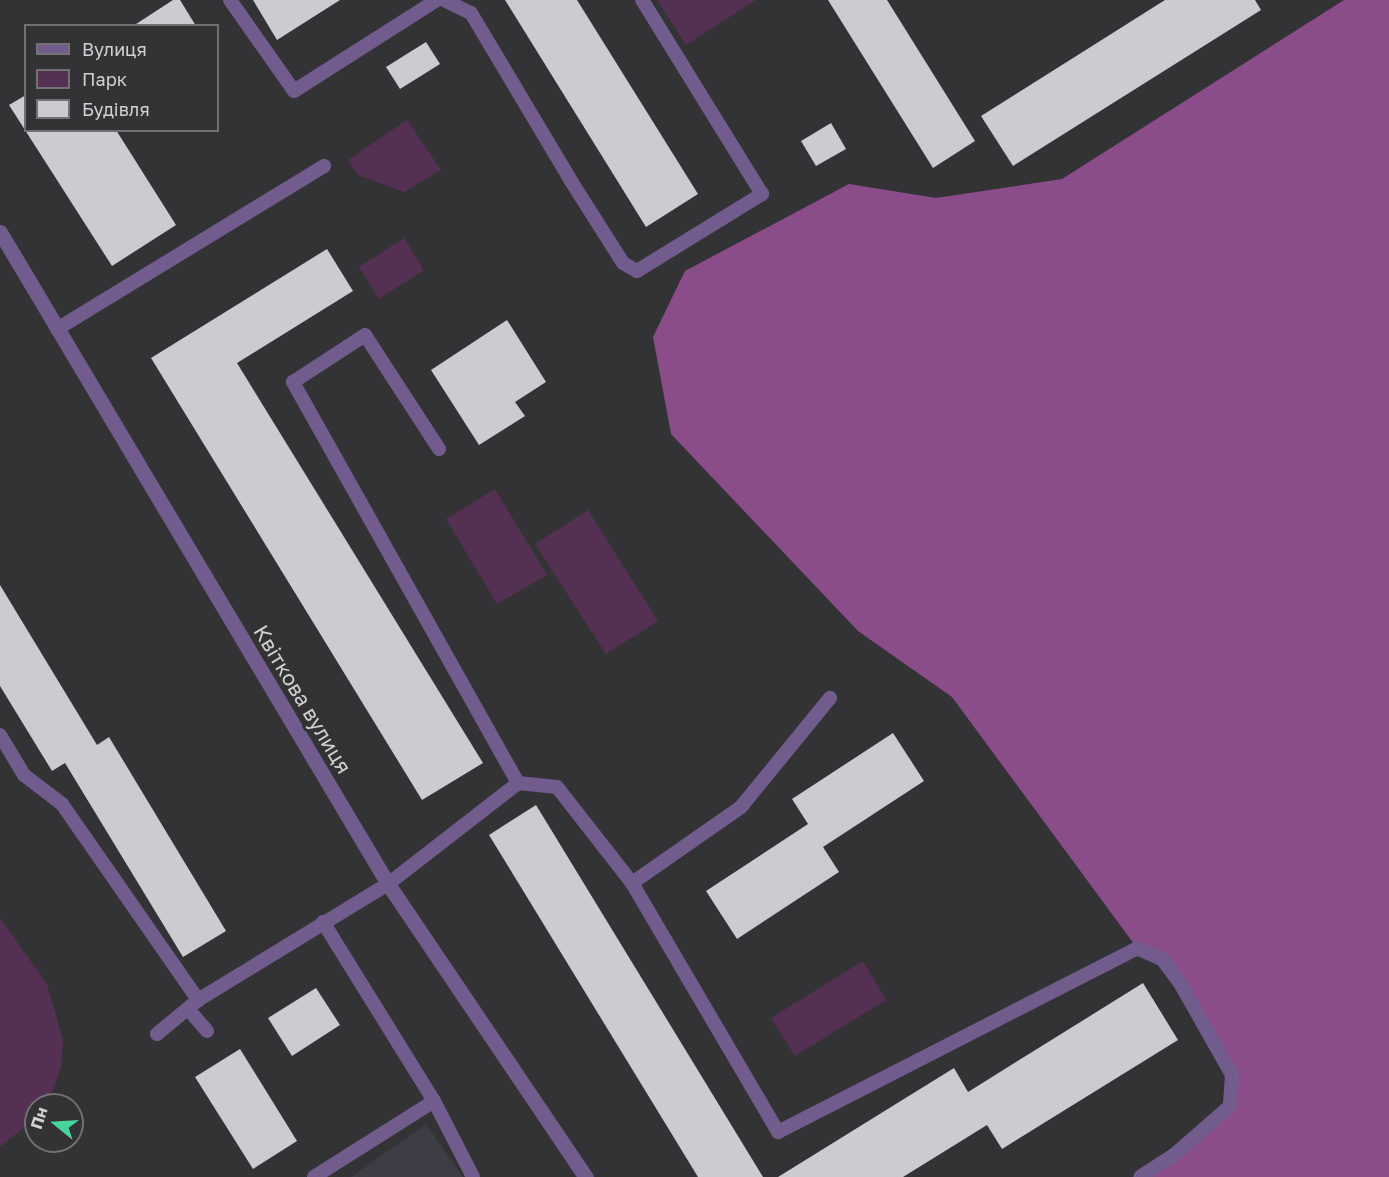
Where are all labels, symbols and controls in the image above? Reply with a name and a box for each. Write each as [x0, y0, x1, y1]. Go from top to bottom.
legend [24, 24, 219, 132]
text: Вулиця [82, 38, 147, 60]
text: Парк [82, 68, 127, 90]
text: Будівля [82, 98, 150, 120]
street label: Квіткова вулиця [249, 620, 357, 778]
north arrow [24, 1093, 84, 1153]
text: Пн [26, 1105, 52, 1132]

